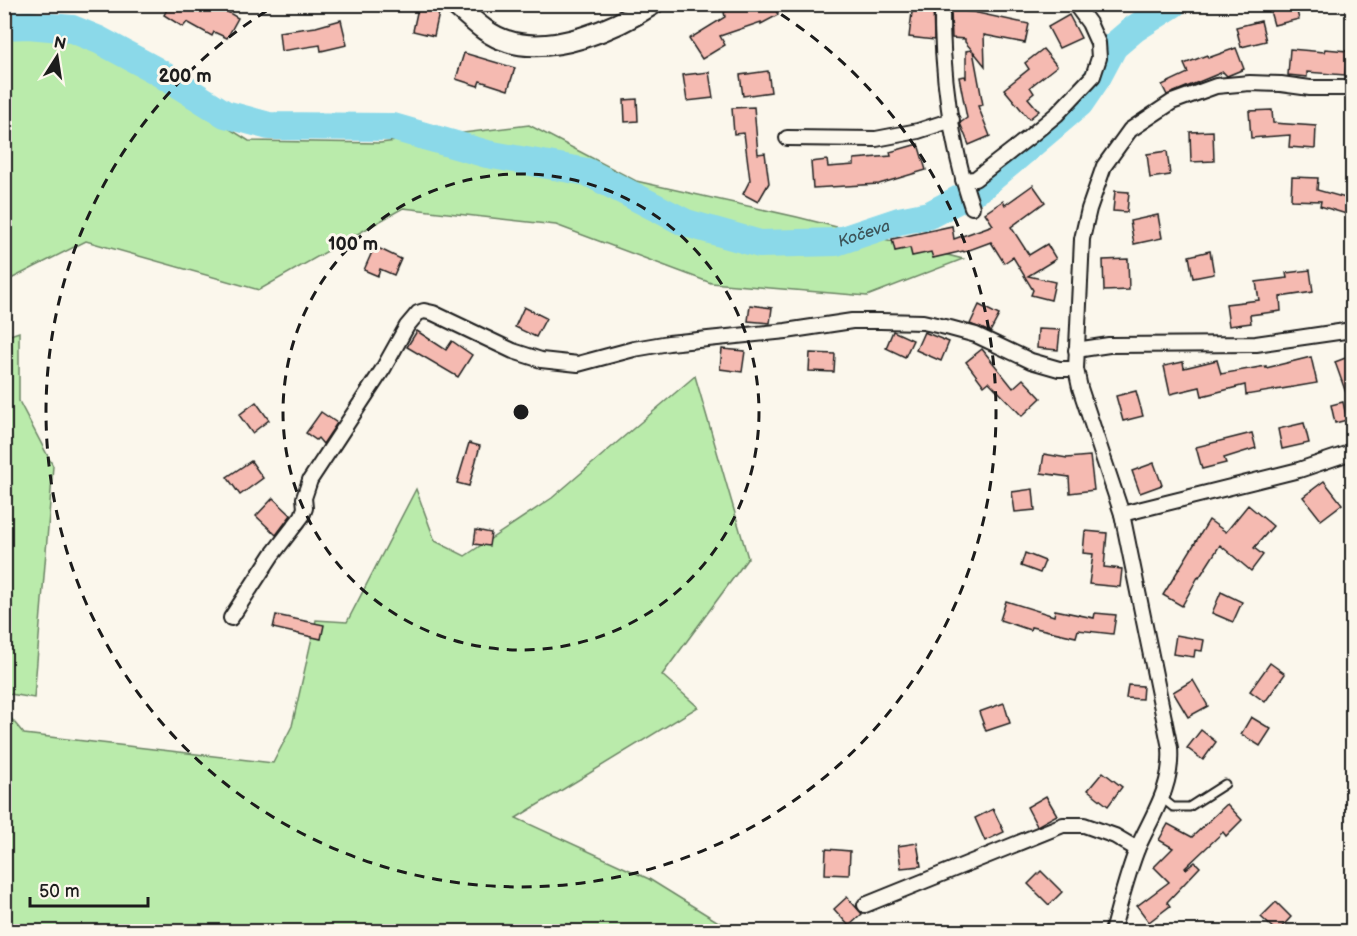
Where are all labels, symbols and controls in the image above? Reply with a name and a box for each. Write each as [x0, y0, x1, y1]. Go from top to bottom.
north arrow [27, 27, 87, 87]
text: N [52, 33, 68, 54]
text: 200 m [158, 66, 212, 87]
water label: Kočeva [836, 217, 893, 252]
text: 100 m [328, 234, 378, 255]
centre of rings [511, 402, 531, 422]
scale bar [30, 870, 148, 908]
text: 50 m [39, 881, 80, 902]

